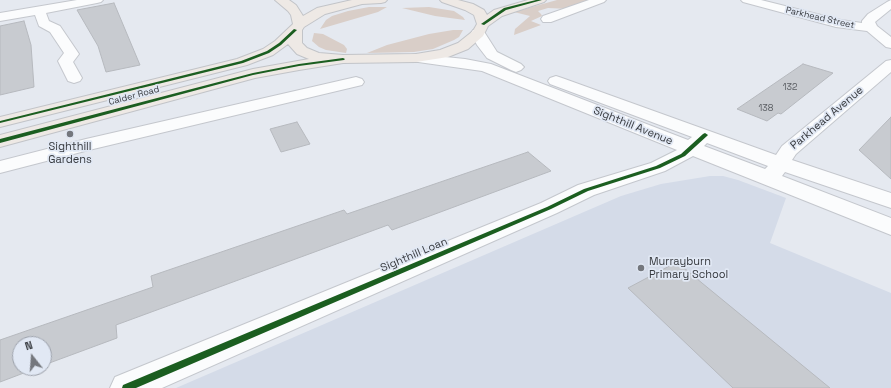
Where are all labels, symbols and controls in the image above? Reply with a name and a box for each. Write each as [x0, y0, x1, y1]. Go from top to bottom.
street label: Parkhead Street [785, 5, 855, 31]
house number: 132 [783, 83, 797, 93]
street label: Calder Road [107, 84, 161, 108]
street label: Parkhead Avenue [788, 84, 866, 152]
street label: Sighthill Avenue [591, 104, 675, 148]
house number: 138 [759, 104, 773, 114]
marker: Sighthill Gardens [65, 129, 75, 139]
place label: Sighthill Gardens [48, 140, 92, 166]
street label: Sighthill Loan [378, 235, 450, 275]
place label: Murrayburn Primary School [649, 255, 728, 281]
marker: Murrayburn Primary School [636, 263, 646, 273]
north arrow [12, 336, 52, 376]
text: N [23, 338, 34, 353]

